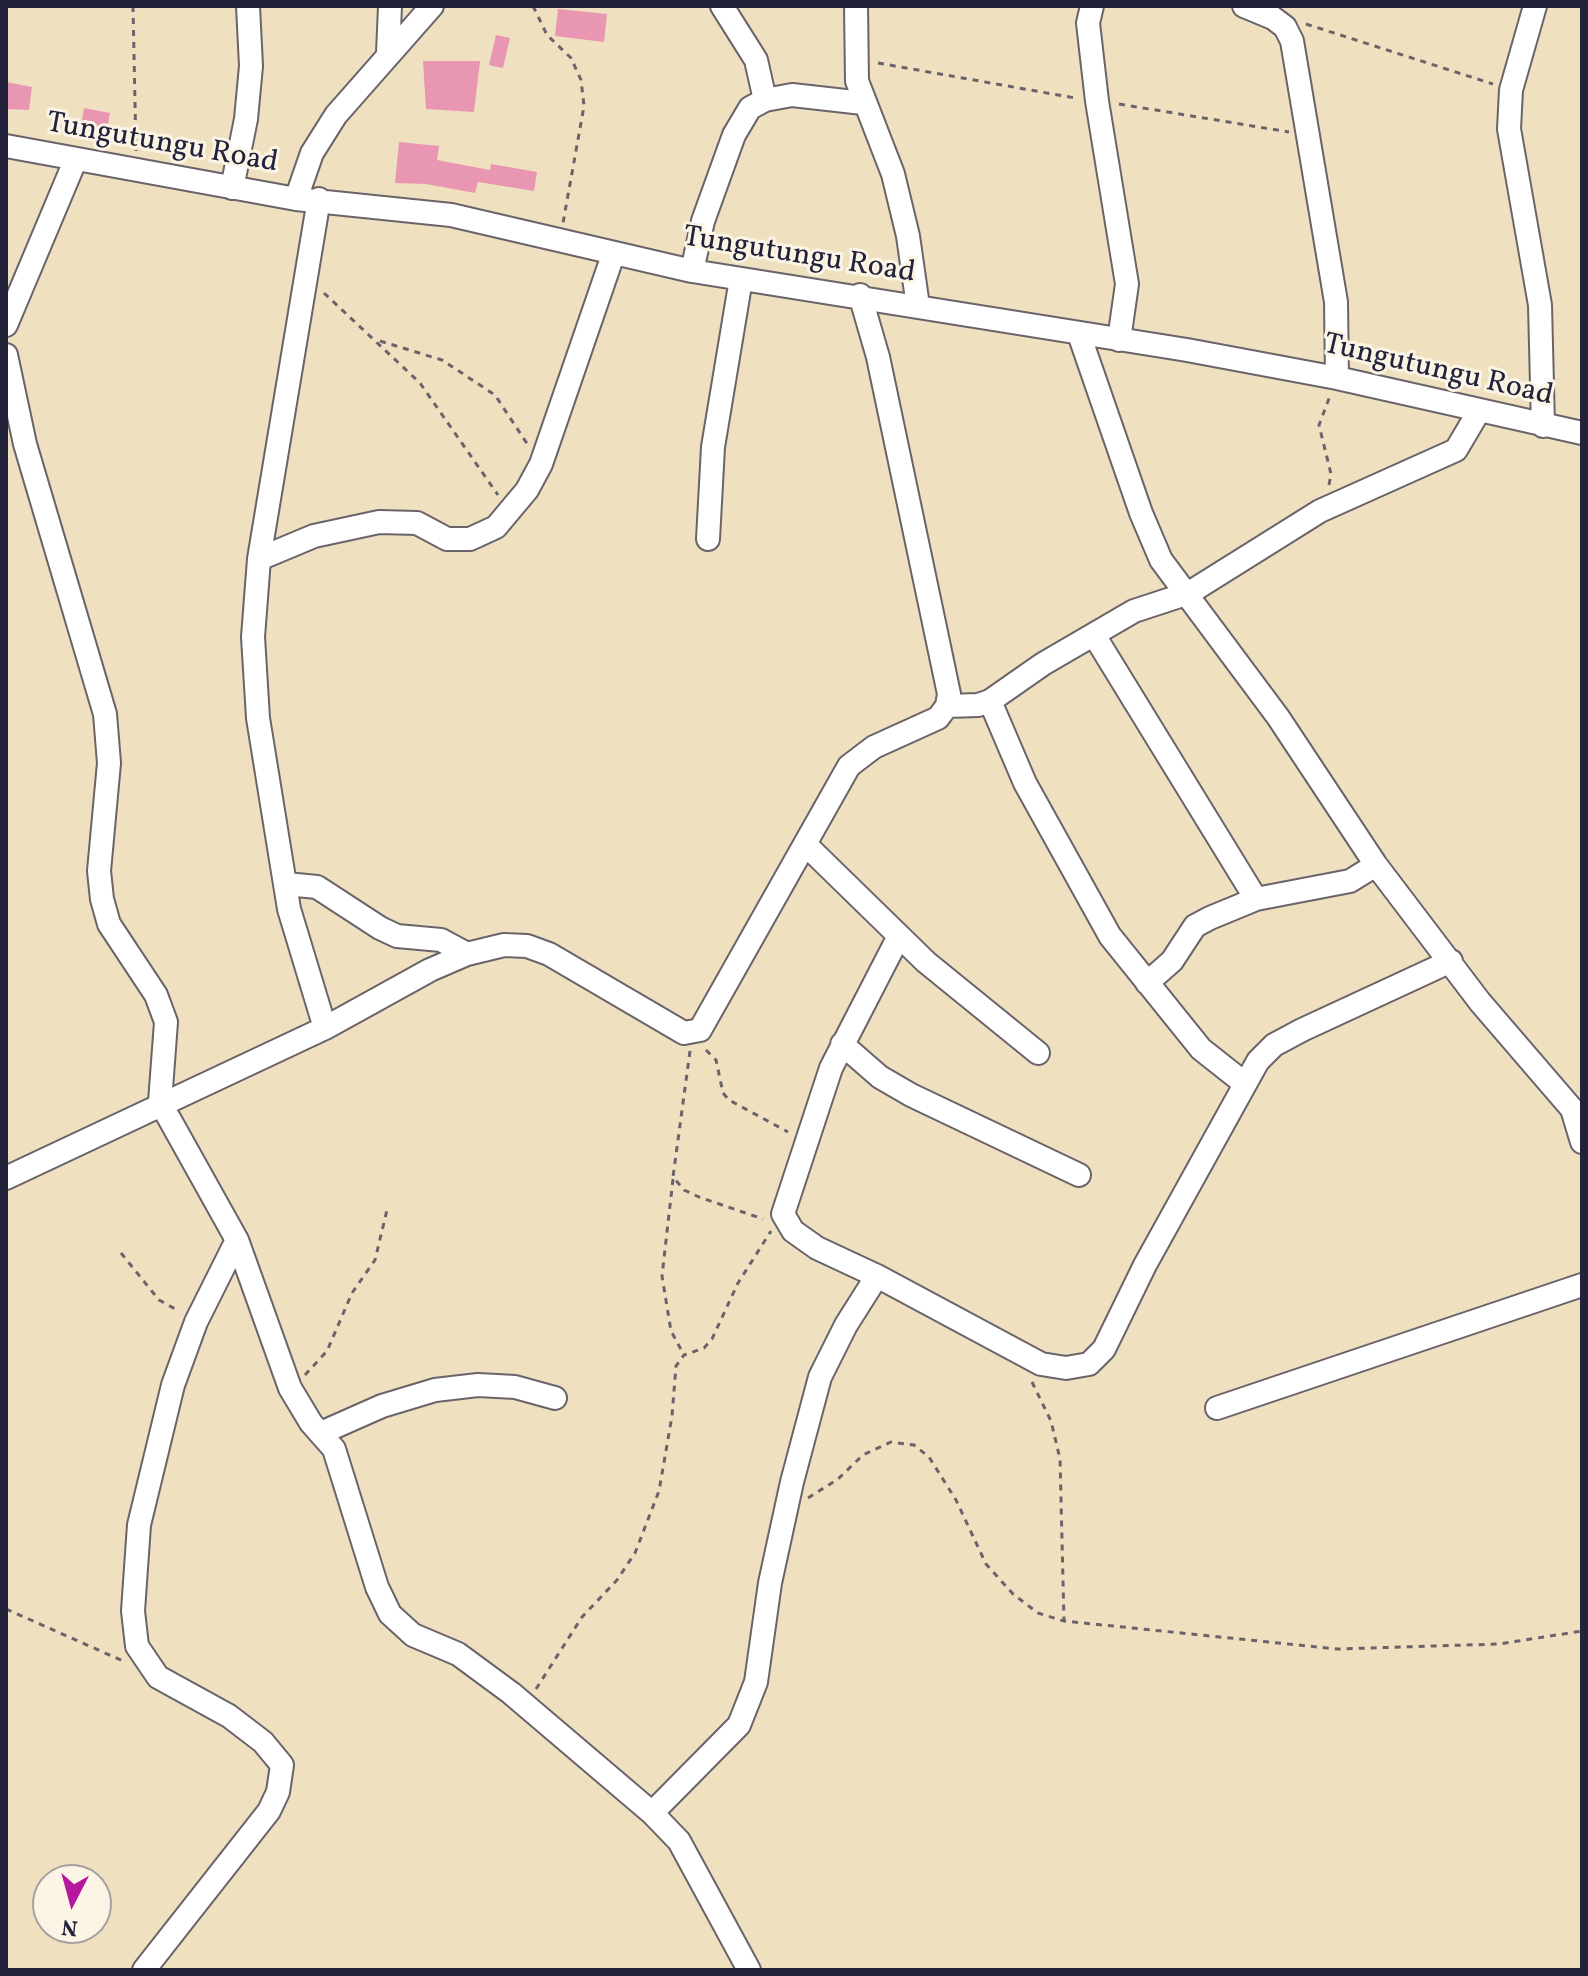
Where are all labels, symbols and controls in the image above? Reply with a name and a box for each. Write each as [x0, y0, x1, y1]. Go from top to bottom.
street label: Tungutungu Road [43, 107, 281, 183]
street label: Tungutungu Road [680, 221, 918, 293]
street label: Tungutungu Road [1320, 328, 1556, 416]
north arrow [32, 1864, 112, 1944]
text: N [60, 1910, 79, 1943]

